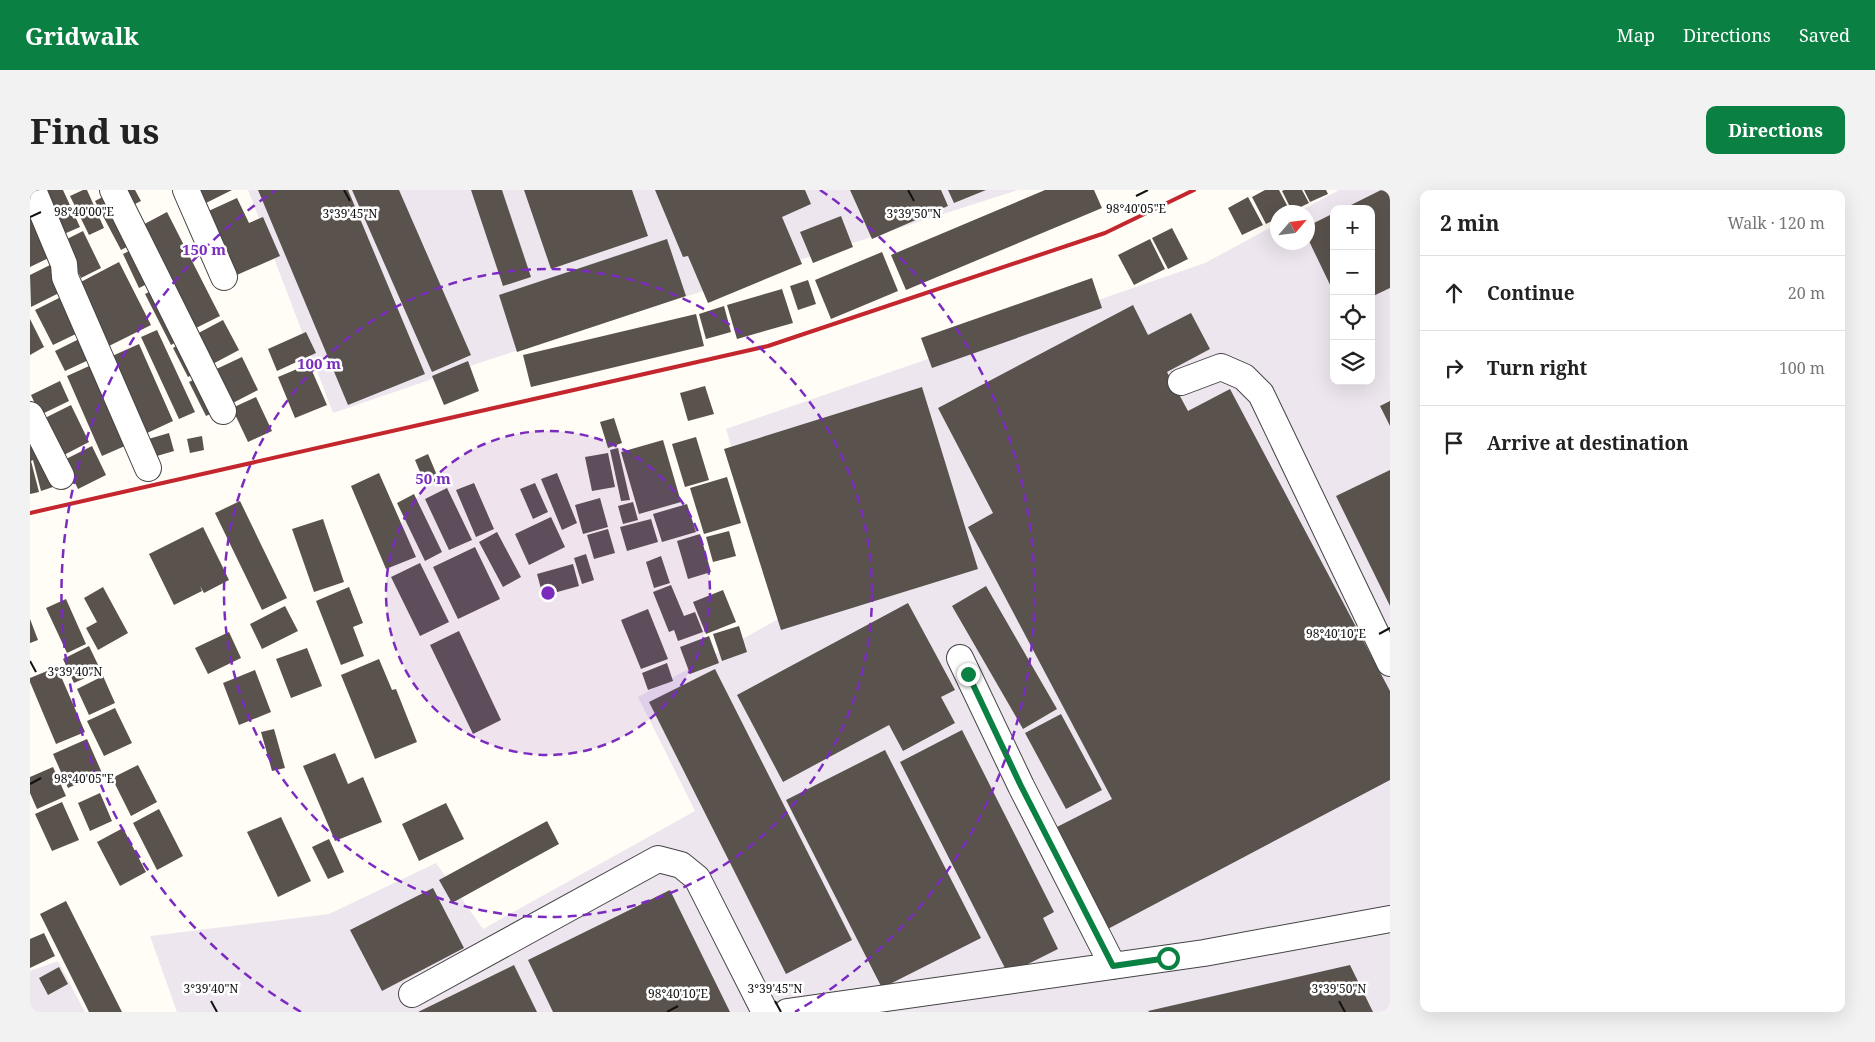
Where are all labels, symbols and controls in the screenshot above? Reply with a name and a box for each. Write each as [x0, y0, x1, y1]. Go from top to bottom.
text: Gridwalk [25, 19, 139, 52]
text: Map [1617, 23, 1655, 47]
text: Directions [1683, 23, 1771, 47]
text: Saved [1799, 23, 1850, 47]
button: Directions [1706, 106, 1845, 154]
text: Find us [30, 107, 159, 154]
text: 98°40'05"E [1106, 200, 1166, 217]
text: 98°40'00"E [54, 203, 114, 220]
text: 3°39'45"N [322, 205, 378, 222]
text: 3°39'50"N [886, 205, 942, 222]
north arrow [1270, 205, 1315, 250]
map controls [1330, 205, 1375, 385]
button: + [1330, 205, 1375, 250]
text: 2 min [1440, 209, 1499, 237]
text: Walk · 120 m [1728, 212, 1825, 234]
text: 150 m [182, 239, 226, 259]
button: − [1330, 250, 1375, 295]
icon: ahead [1440, 279, 1468, 307]
text: Continue [1487, 280, 1575, 306]
text: 20 m [1788, 282, 1825, 304]
button: locate [1330, 295, 1375, 340]
button: layers [1330, 340, 1375, 385]
text: 100 m [297, 353, 341, 373]
icon: right [1440, 354, 1468, 382]
text: Turn right [1487, 355, 1587, 381]
text: 100 m [1779, 357, 1825, 379]
icon: arrive [1440, 429, 1468, 457]
text: Arrive at destination [1487, 430, 1689, 456]
text: 50 m [415, 468, 451, 488]
centre of rings [539, 584, 557, 602]
text: 98°40'10"E [1306, 625, 1366, 642]
text: 3°39'40"N [47, 663, 103, 680]
route end [957, 663, 980, 686]
text: 98°40'05"E [54, 770, 114, 787]
route start [1157, 947, 1180, 970]
text: 3°39'40"N [183, 980, 239, 997]
text: 3°39'45"N [747, 980, 803, 997]
text: 3°39'50"N [1311, 980, 1367, 997]
text: 98°40'10"E [648, 985, 708, 1002]

